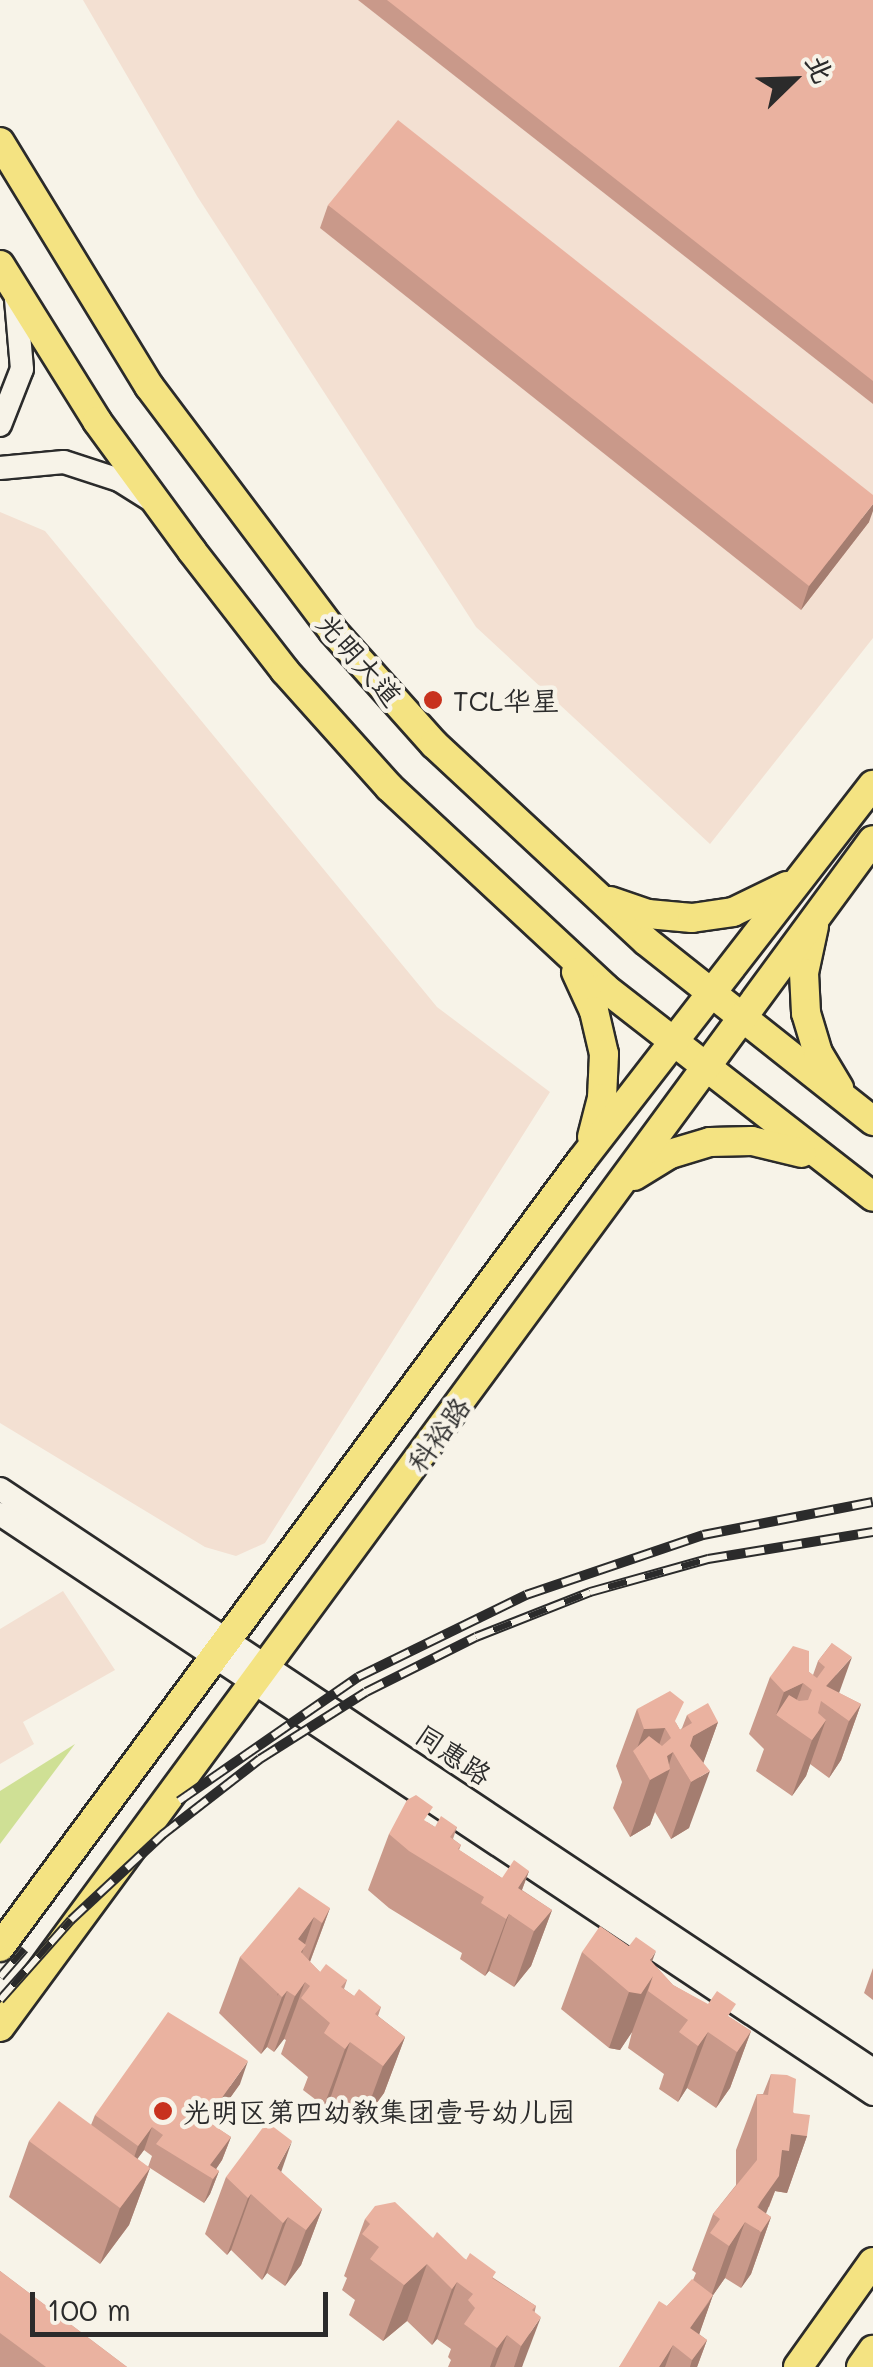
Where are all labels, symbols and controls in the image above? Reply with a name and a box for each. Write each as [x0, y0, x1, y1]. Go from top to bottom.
north arrow [743, 30, 843, 130]
text: 北 [799, 48, 843, 88]
street label: 光明大道 [311, 606, 409, 712]
place label: TCL华星 [453, 683, 559, 717]
marker: TCL华星 [422, 689, 444, 711]
street label: 科裕路 [400, 1390, 476, 1478]
street label: 同惠路 [410, 1717, 498, 1791]
place label: 光明区第四幼教集团壹号幼儿园 [183, 2094, 575, 2128]
marker: 光明区第四幼教集团壹号幼儿园 [152, 2100, 174, 2122]
scale bar [35, 2272, 332, 2334]
text: 100 m [47, 2289, 131, 2329]

